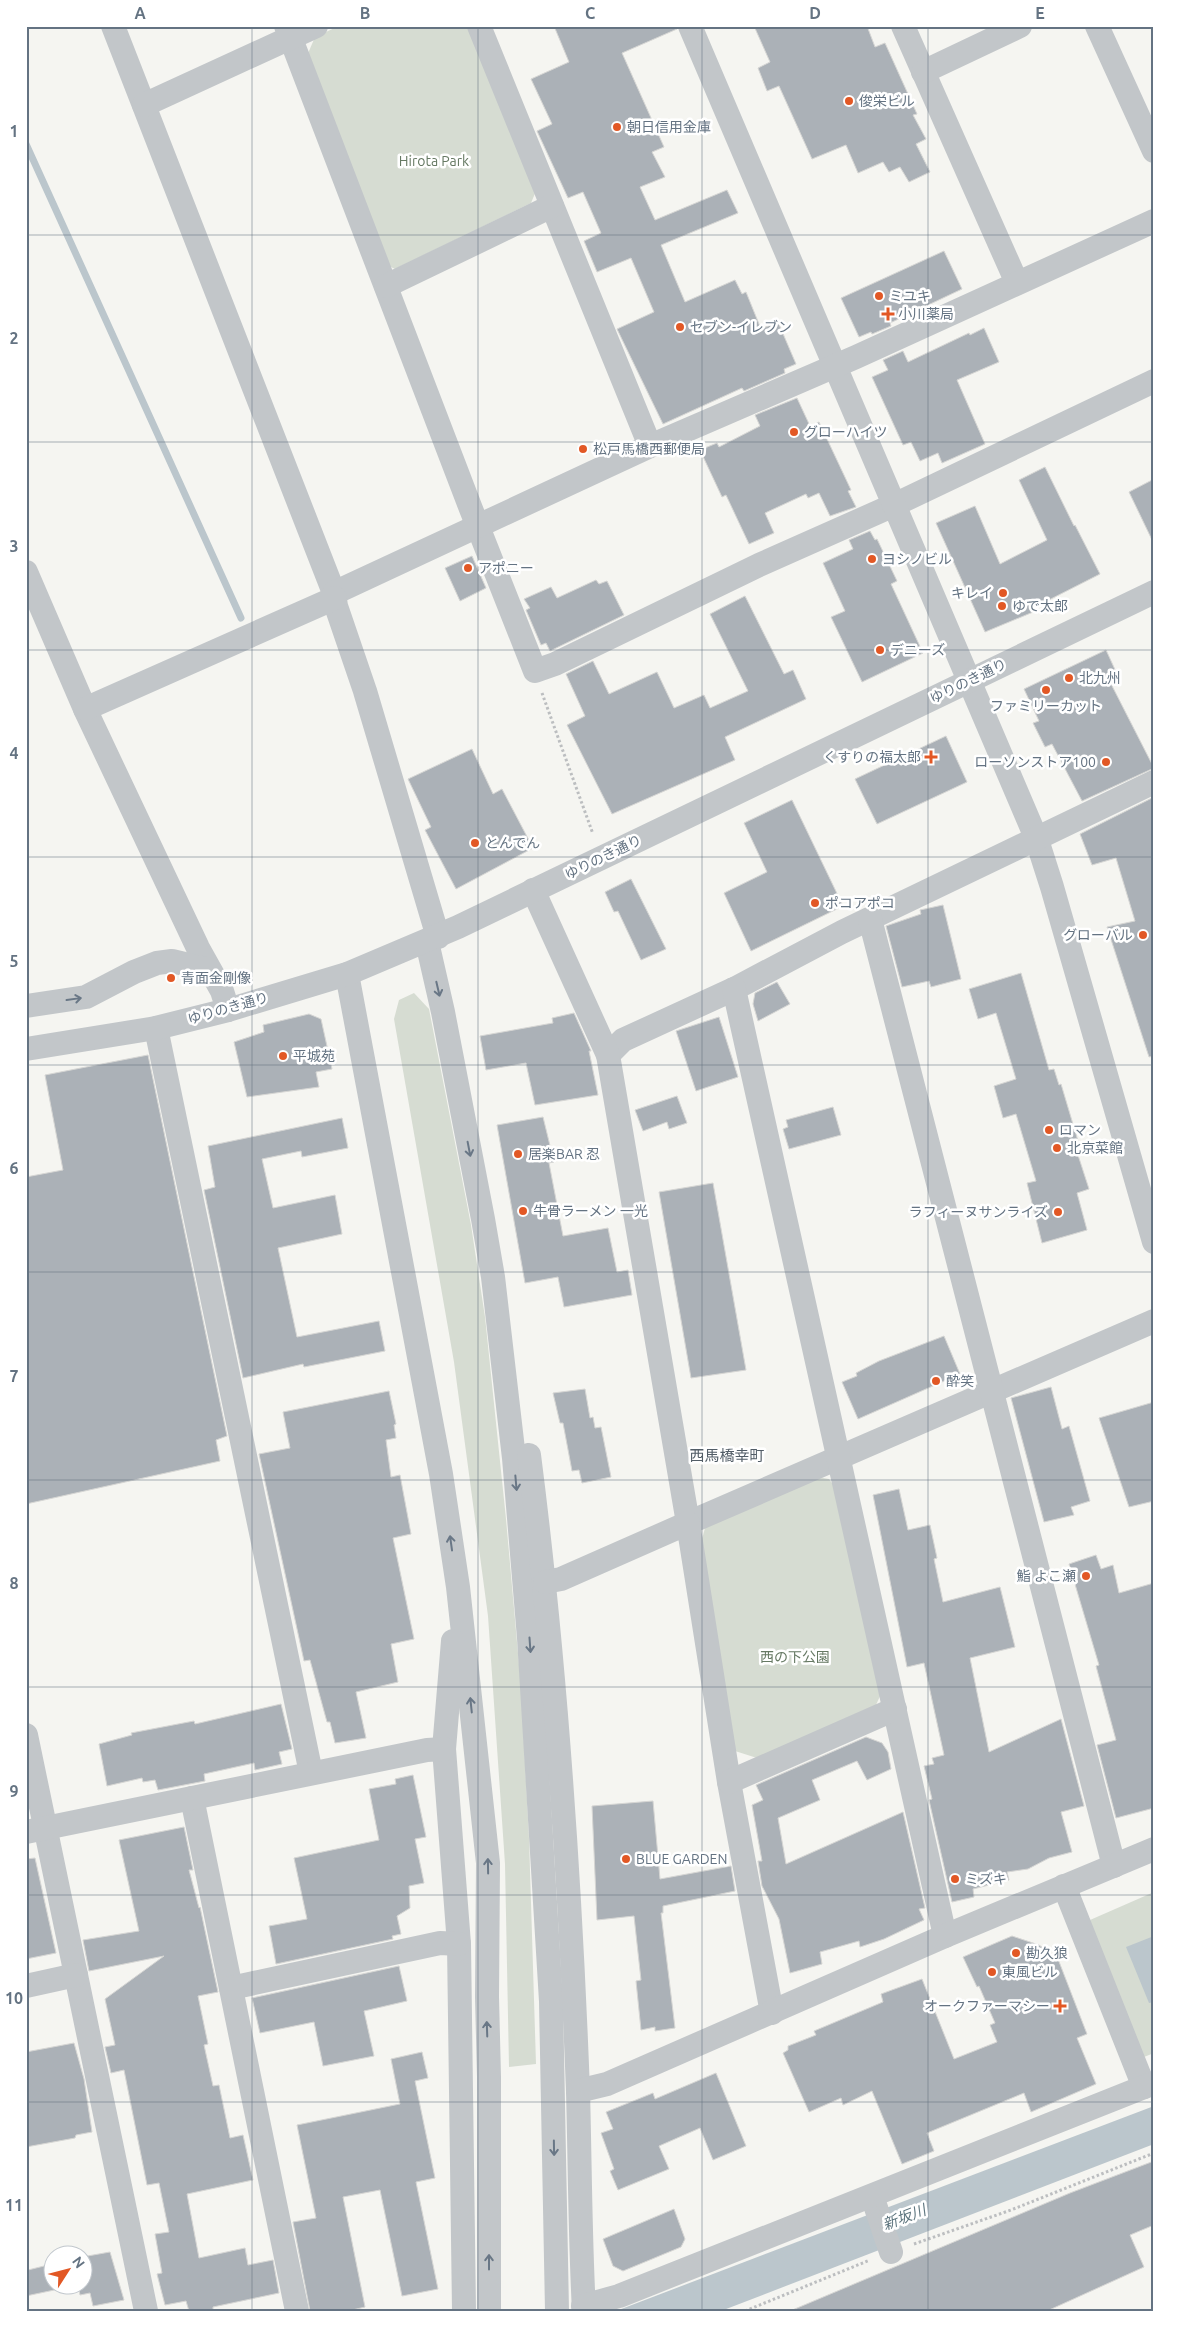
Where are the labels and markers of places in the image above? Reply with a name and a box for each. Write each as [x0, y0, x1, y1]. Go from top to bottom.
place label: 俊栄ビル [859, 93, 915, 109]
marker: 俊栄ビル [843, 95, 855, 107]
place label: 朝日信用金庫 [627, 119, 711, 135]
marker: 朝日信用金庫 [611, 121, 623, 133]
place label: ミユキ [889, 288, 931, 304]
marker: ミユキ [873, 290, 885, 302]
place label: 小川薬局 [898, 306, 954, 322]
marker: 小川薬局 [882, 308, 894, 320]
place label: セブン-イレブン [690, 319, 792, 335]
marker: セブン-イレブン [674, 321, 686, 333]
place label: グローハイツ [804, 424, 887, 440]
marker: グローハイツ [788, 426, 800, 438]
place label: 松戸馬橋西郵便局 [593, 441, 705, 457]
marker: 松戸馬橋西郵便局 [577, 443, 589, 455]
place label: ヨシノビル [882, 551, 952, 567]
marker: ヨシノビル [866, 553, 878, 565]
place label: アポニー [478, 560, 534, 576]
marker: アポニー [462, 562, 474, 574]
place label: キレイ [951, 585, 993, 601]
marker: キレイ [997, 587, 1009, 599]
place label: ゆで太郎 [1012, 598, 1068, 614]
marker: ゆで太郎 [996, 600, 1008, 612]
place label: デニーズ [890, 642, 945, 658]
marker: デニーズ [874, 644, 886, 656]
place label: 北九州 [1079, 670, 1121, 686]
marker: 北九州 [1063, 672, 1075, 684]
marker: ファミリーカット [1040, 684, 1052, 696]
place label: ファミリーカット [990, 698, 1102, 714]
place label: くすりの福太郎 [823, 749, 921, 765]
marker: くすりの福太郎 [925, 751, 937, 763]
place label: ローソンストア100 [975, 754, 1096, 770]
marker: ローソンストア100 [1100, 756, 1112, 768]
place label: とんでん [485, 835, 540, 851]
marker: とんでん [469, 837, 481, 849]
place label: ポコアポコ [825, 895, 895, 911]
marker: ポコアポコ [809, 897, 821, 909]
place label: グローバル [1063, 927, 1133, 943]
marker: グローバル [1137, 929, 1149, 941]
place label: 青面金剛像 [181, 970, 251, 986]
marker: 青面金剛像 [165, 972, 177, 984]
place label: 平城苑 [293, 1048, 335, 1064]
marker: 平城苑 [277, 1050, 289, 1062]
place label: ロマン [1059, 1122, 1101, 1138]
marker: ロマン [1043, 1124, 1055, 1136]
place label: 北京菜館 [1067, 1140, 1123, 1156]
marker: 北京菜館 [1051, 1142, 1063, 1154]
place label: 居楽BAR 忍 [528, 1146, 600, 1162]
marker: 居楽BAR 忍 [512, 1148, 524, 1160]
place label: 牛骨ラーメン 一光 [533, 1203, 648, 1219]
place label: ラフィーヌサンライズ [909, 1204, 1048, 1220]
marker: 牛骨ラーメン 一光 [517, 1205, 529, 1217]
marker: ラフィーヌサンライズ [1052, 1206, 1064, 1218]
place label: 酔笑 [946, 1373, 974, 1389]
marker: 酔笑 [930, 1375, 942, 1387]
place label: 鮨 よこ瀬 [1017, 1568, 1076, 1584]
marker: 鮨 よこ瀬 [1080, 1570, 1092, 1582]
place label: BLUE GARDEN [636, 1851, 727, 1867]
marker: BLUE GARDEN [620, 1853, 632, 1865]
place label: ミズキ [965, 1871, 1007, 1887]
marker: ミズキ [949, 1873, 961, 1885]
place label: 勘久狼 [1026, 1945, 1068, 1961]
marker: 勘久狼 [1010, 1947, 1022, 1959]
place label: 東風ビル [1002, 1964, 1058, 1980]
marker: 東風ビル [986, 1966, 998, 1978]
place label: オークファーマシー [924, 1998, 1050, 2014]
marker: オークファーマシー [1054, 2000, 1066, 2012]

